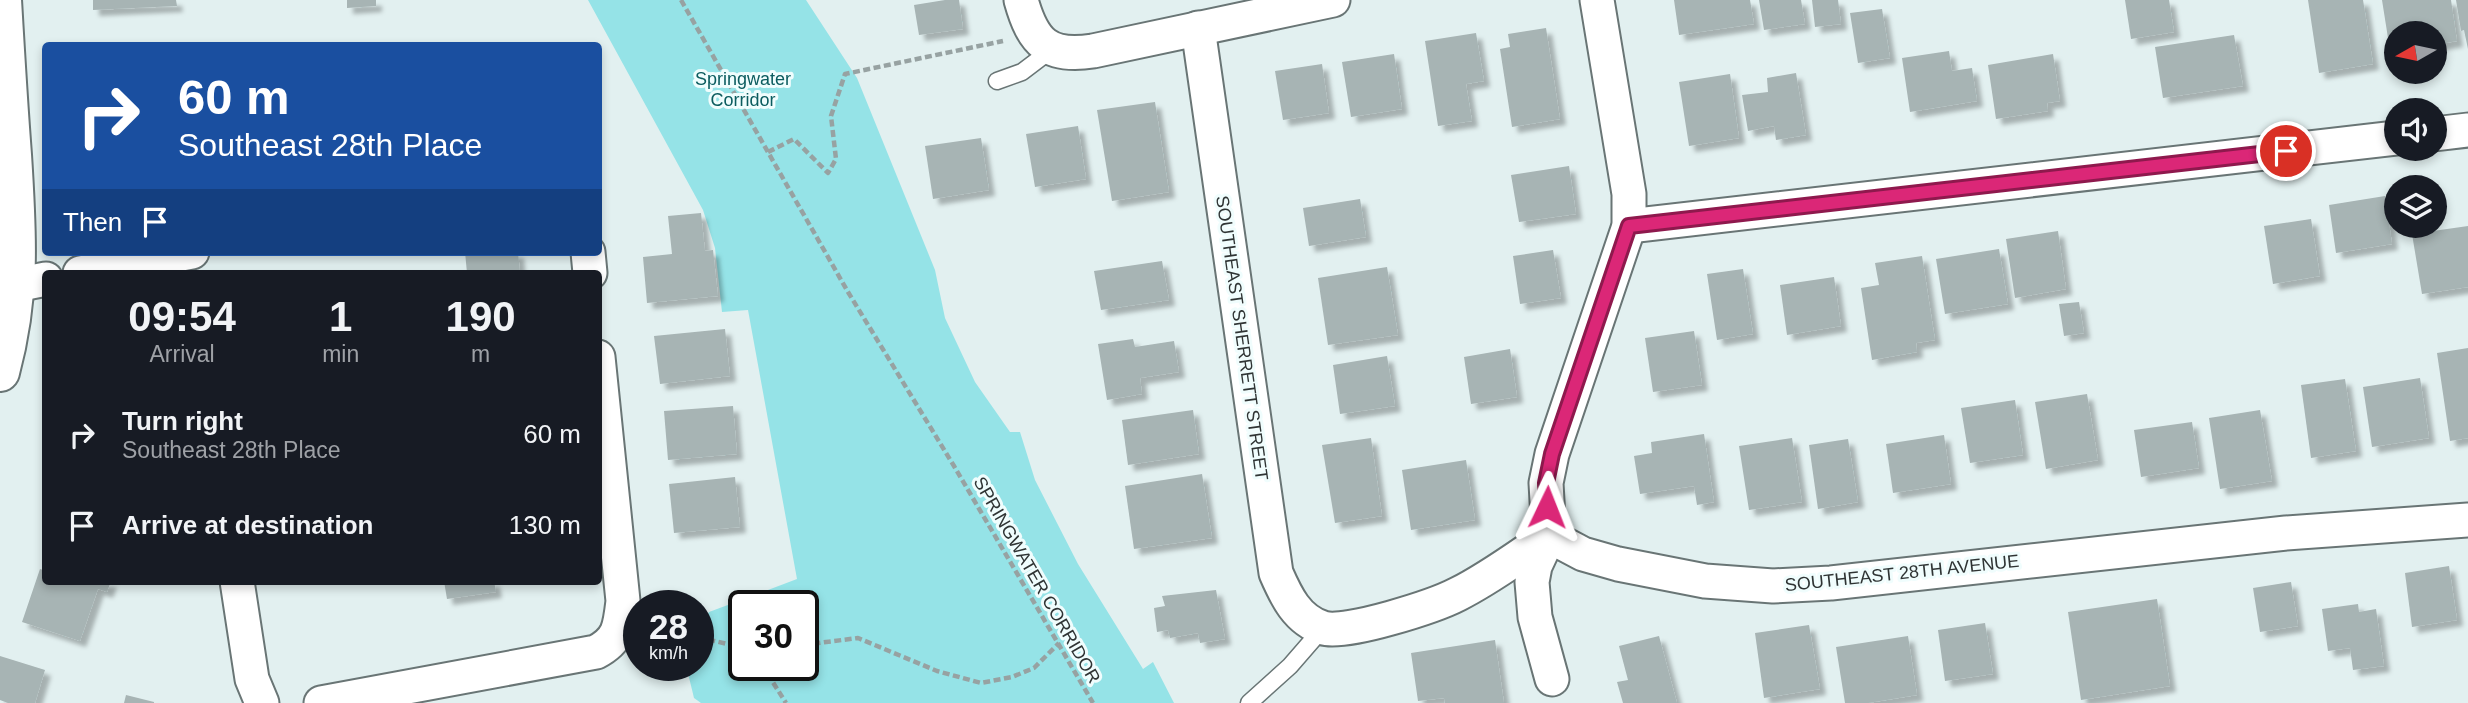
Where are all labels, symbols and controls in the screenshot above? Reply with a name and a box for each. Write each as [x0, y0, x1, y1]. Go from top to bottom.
north arrow [2384, 21, 2446, 84]
map controls [2384, 21, 2447, 238]
park label: Springwater Corridor [695, 69, 791, 110]
icon: right [63, 70, 154, 161]
text: 60 m [178, 70, 290, 124]
button: sound [2384, 98, 2447, 161]
pin [2256, 121, 2316, 181]
text: Southeast 28th Place [178, 127, 482, 163]
icon: arrive [2267, 132, 2305, 170]
button: layers [2384, 175, 2447, 238]
street label: SOUTHEAST SHERRETT STREET [1212, 194, 1272, 482]
icon: arrive [136, 203, 174, 241]
text: Then [63, 207, 122, 237]
text: 09:54 [128, 293, 236, 340]
text: 1 [329, 293, 352, 340]
text: 190 [446, 293, 516, 340]
text: Arrival [149, 341, 215, 367]
text: min [322, 341, 359, 367]
text: m [471, 341, 490, 367]
text: Turn right [122, 406, 243, 436]
icon: right [63, 416, 101, 454]
text: 60 m [523, 419, 581, 449]
text: Southeast 28th Place [122, 437, 341, 463]
position arrow [1510, 470, 1584, 544]
street label: SPRINGWATER CORRIDOR [970, 473, 1104, 687]
icon: arrive [63, 507, 101, 545]
text: Arrive at destination [122, 510, 373, 540]
text: 130 m [509, 510, 581, 540]
street label: SOUTHEAST 28TH AVENUE [1784, 551, 2020, 595]
speed limit sign: 30 [728, 590, 819, 681]
text: 28 [649, 607, 688, 646]
text: km/h [649, 643, 688, 663]

